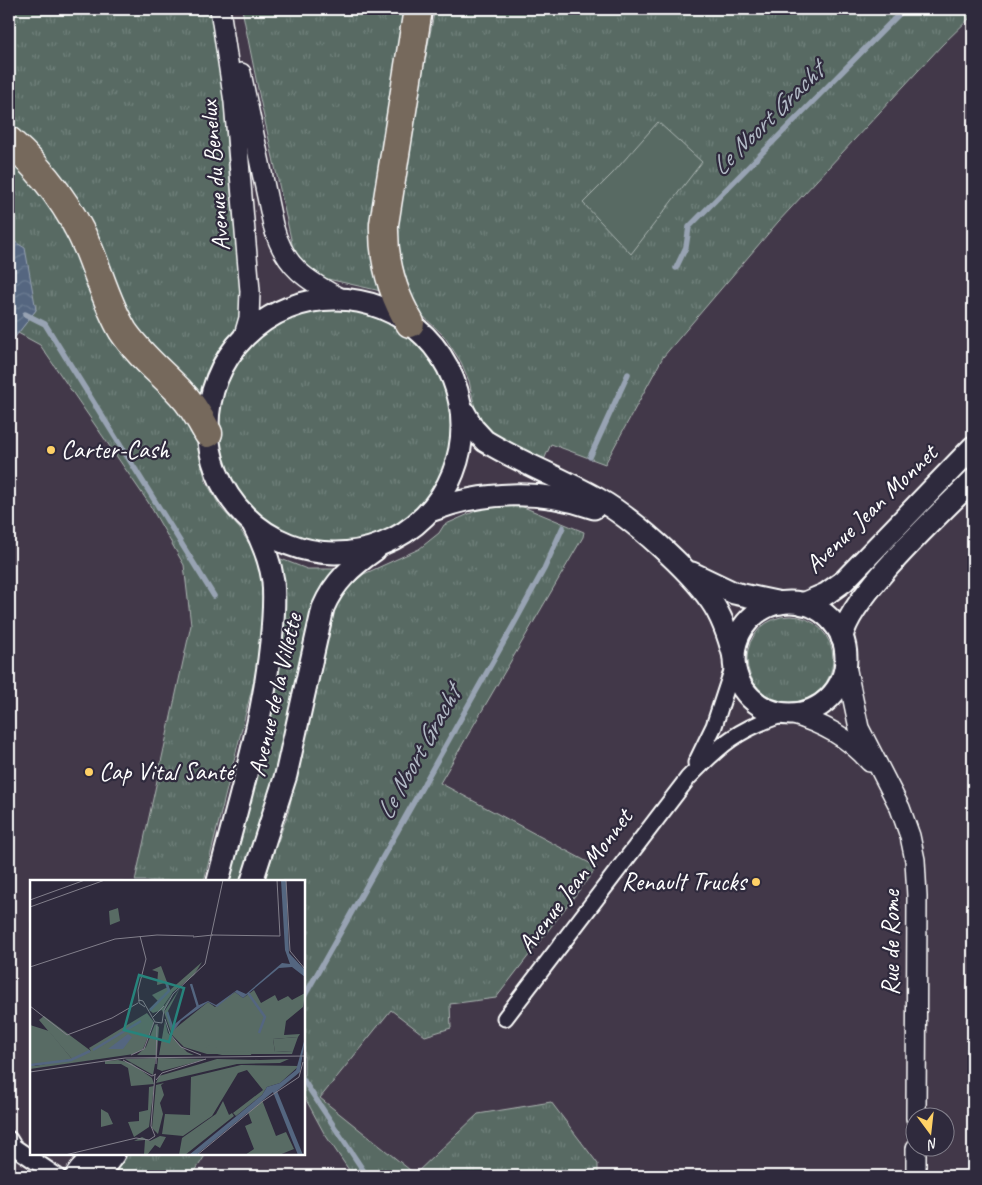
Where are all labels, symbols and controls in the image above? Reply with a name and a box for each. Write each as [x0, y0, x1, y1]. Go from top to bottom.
water label: Le Noort Gracht [704, 51, 835, 182]
street label: Avenue du Benelux [192, 97, 238, 253]
place label: Carter-Cash [61, 434, 171, 466]
street label: Avenue Jean Monnet [798, 436, 946, 580]
marker: Carter-Cash [45, 444, 57, 456]
street label: Avenue de la Villette [241, 609, 310, 779]
water label: Le Noort Gracht [368, 675, 471, 825]
place label: Cap Vital Santé [99, 756, 237, 788]
marker: Cap Vital Santé [83, 766, 95, 778]
street label: Avenue Jean Monnet [510, 800, 641, 959]
place label: Renault Trucks [621, 866, 748, 898]
marker: Renault Trucks [750, 876, 762, 888]
inset map [30, 880, 305, 1155]
street label: Rue de Rome [875, 888, 907, 996]
north arrow [904, 1108, 954, 1158]
text: N [925, 1135, 940, 1154]

